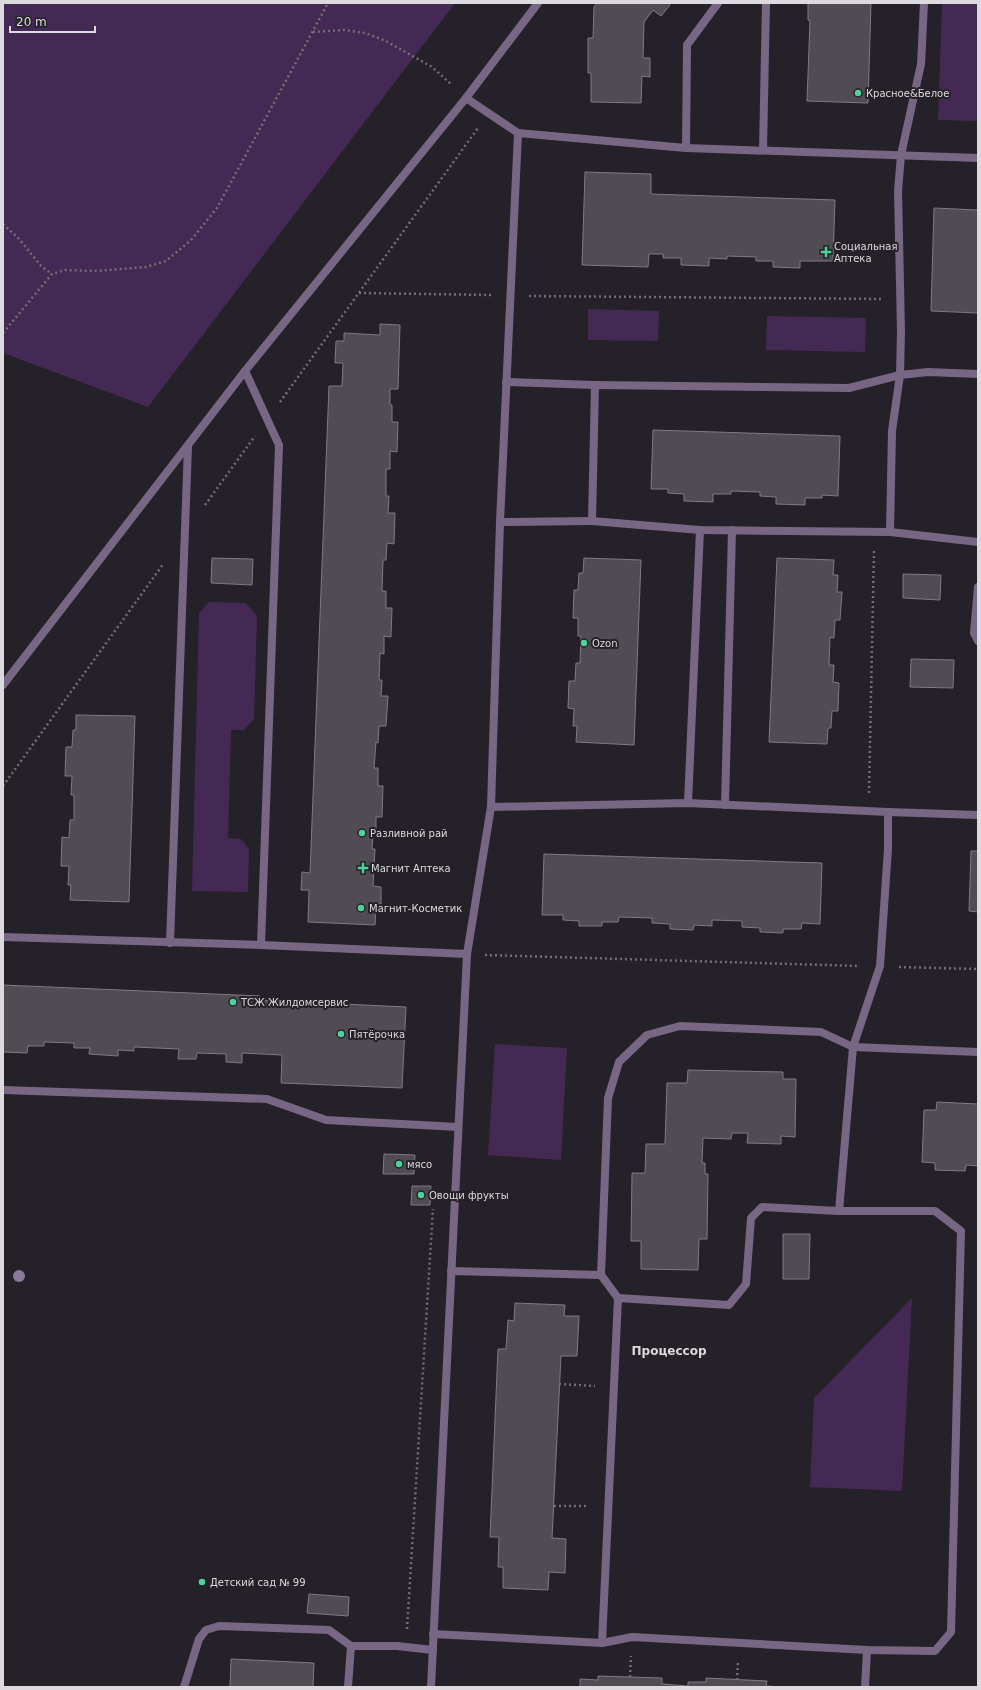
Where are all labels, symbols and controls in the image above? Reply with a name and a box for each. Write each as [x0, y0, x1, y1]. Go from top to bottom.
scale bar [10, 8, 95, 34]
text: 20 m [16, 15, 47, 29]
marker: Красное&Белое [853, 88, 863, 98]
place label: Красное&Белое [866, 88, 949, 99]
place label: Социальная Аптека [834, 241, 898, 264]
marker: Социальная Аптека [821, 247, 831, 257]
marker: Ozon [579, 638, 589, 648]
place label: Ozon [592, 638, 618, 649]
marker: Разливной рай [357, 828, 367, 838]
place label: Разливной рай [370, 828, 448, 839]
marker: Магнит Аптека [358, 863, 368, 873]
place label: Магнит Аптека [371, 863, 451, 874]
marker: Магнит-Косметик [356, 903, 366, 913]
place label: Магнит-Косметик [369, 903, 462, 914]
marker: ТСЖ Жилдомсервис [228, 997, 238, 1007]
place label: ТСЖ Жилдомсервис [240, 997, 348, 1008]
marker: Пятёрочка [336, 1029, 346, 1039]
place label: Пятёрочка [349, 1029, 405, 1040]
marker: мясо [394, 1159, 404, 1169]
place label: мясо [407, 1159, 432, 1170]
marker: Овощи фрукты [416, 1190, 426, 1200]
place label: Овощи фрукты [429, 1190, 509, 1201]
district label: Процессор [632, 1344, 707, 1358]
marker: Детский сад № 99 [197, 1577, 207, 1587]
place label: Детский сад № 99 [210, 1577, 306, 1588]

